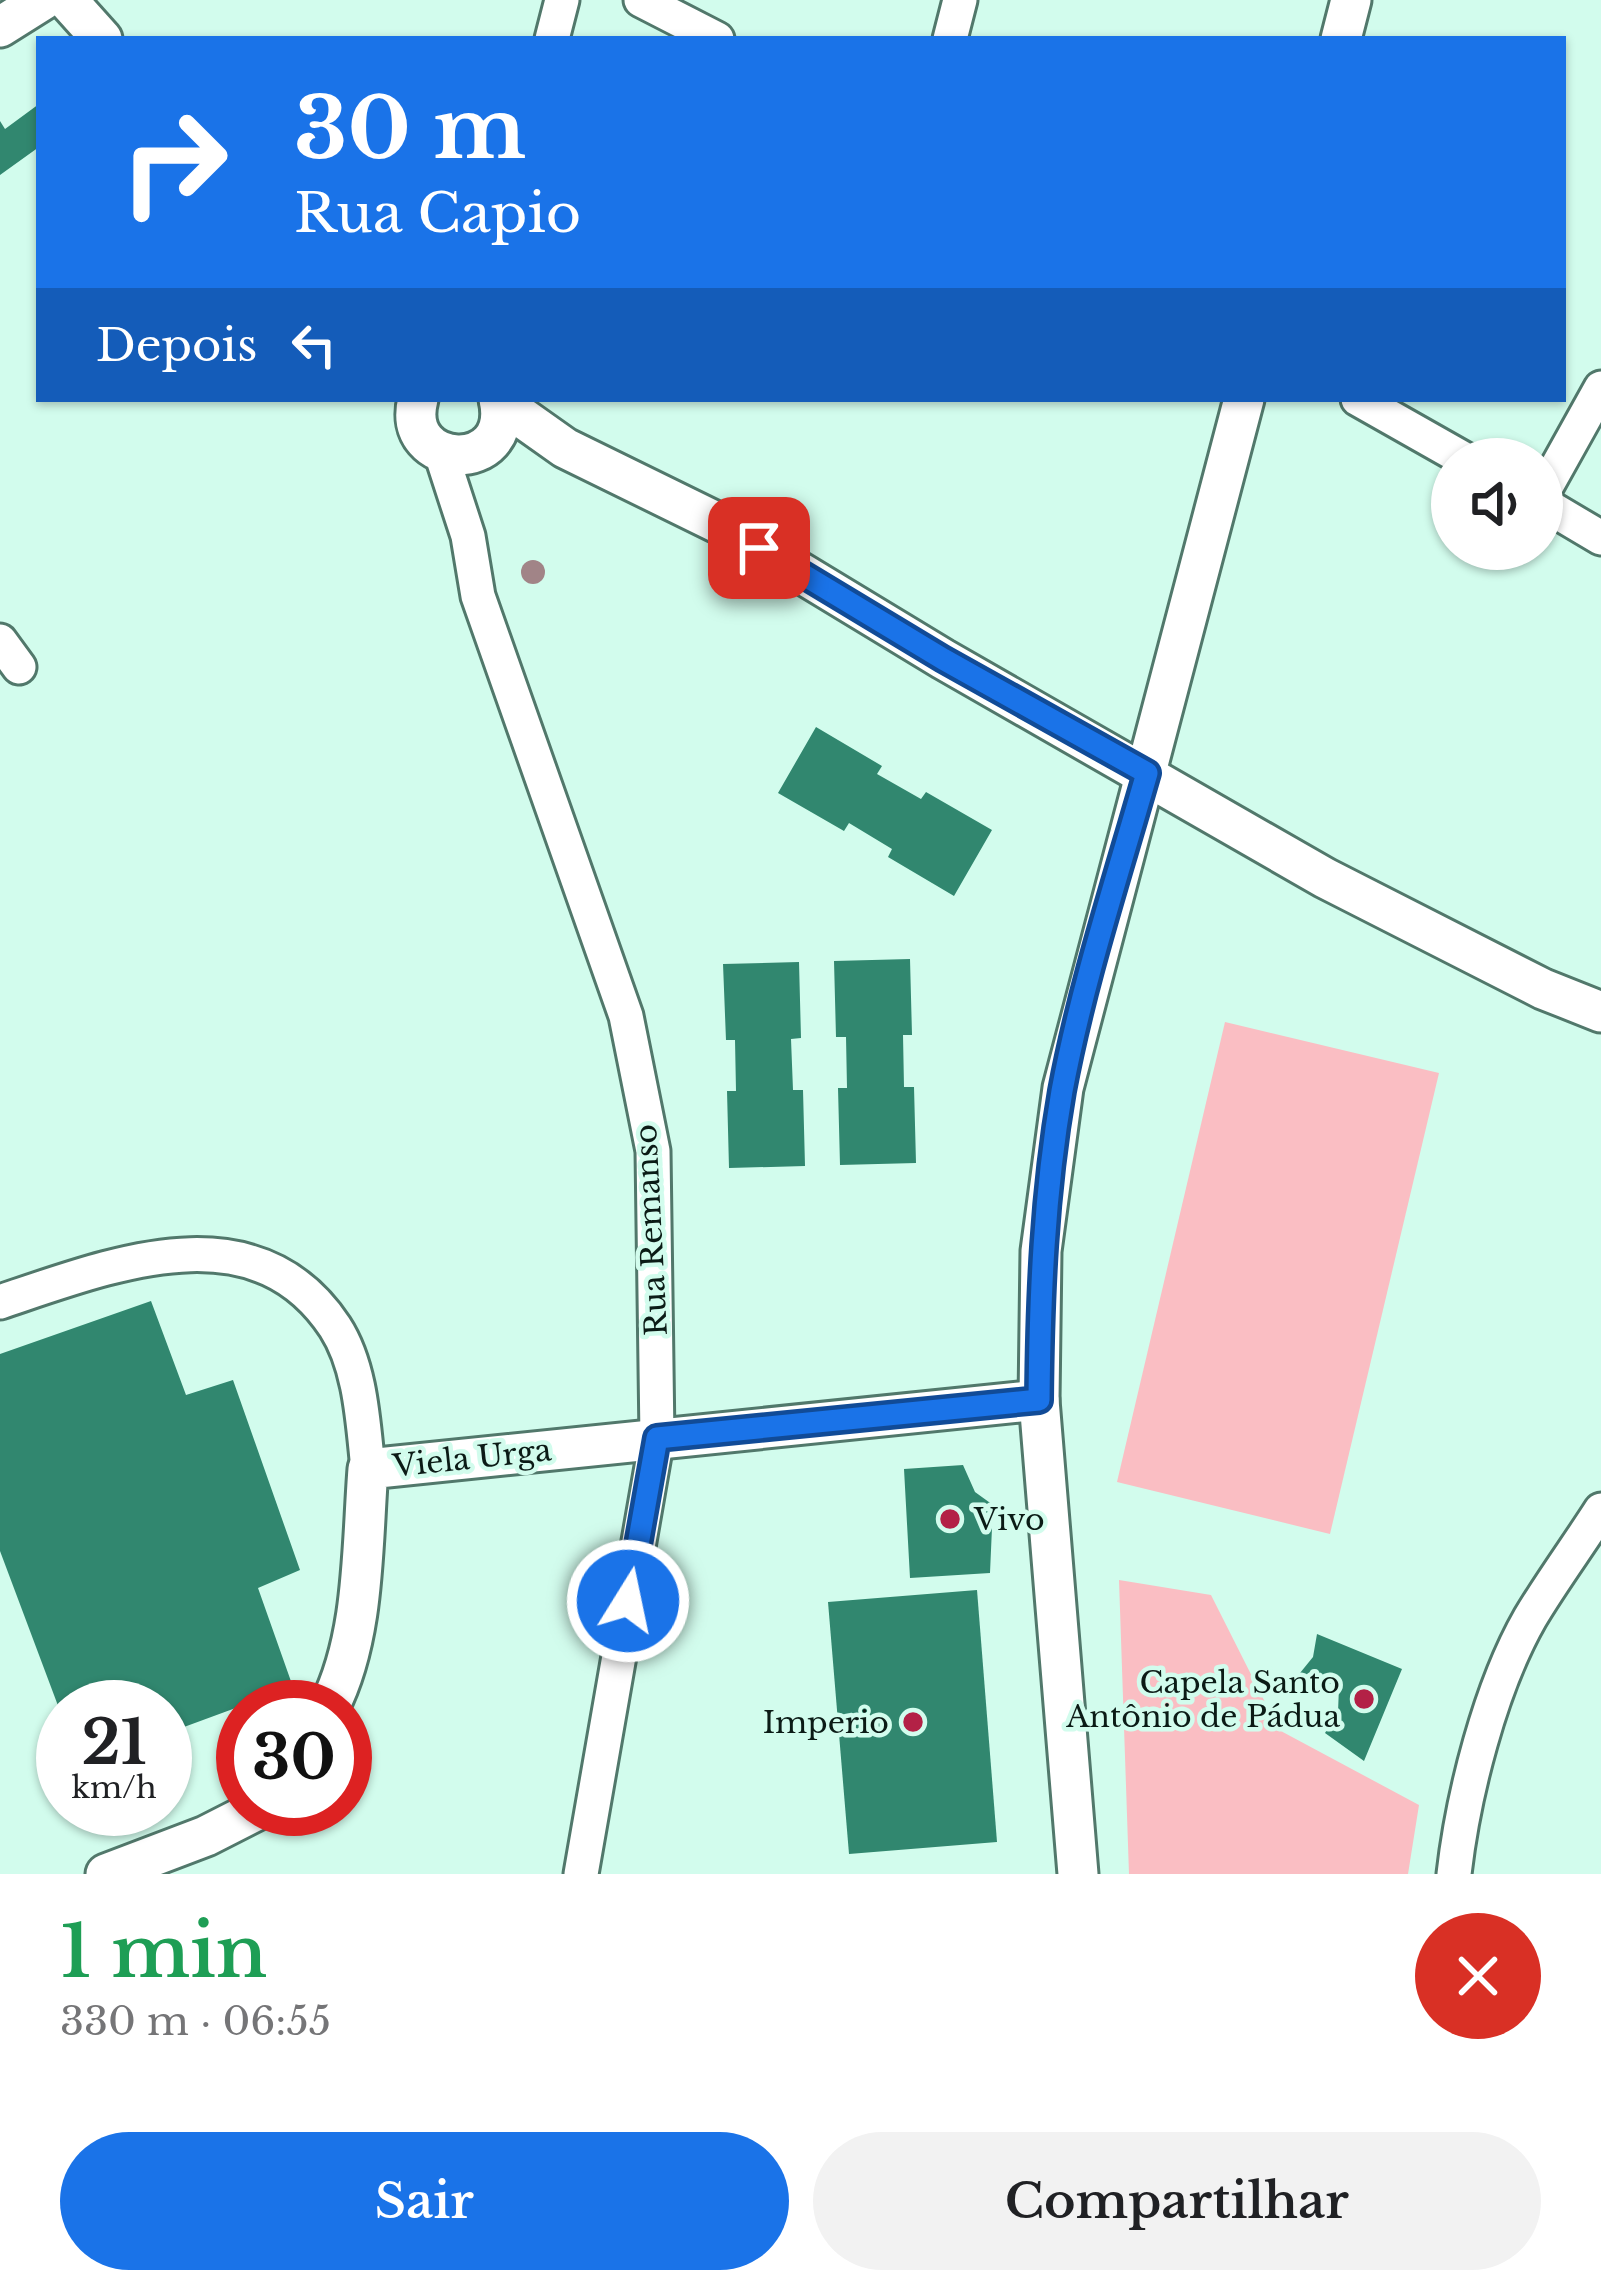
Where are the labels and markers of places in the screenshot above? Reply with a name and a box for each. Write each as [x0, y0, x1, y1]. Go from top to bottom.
pin [708, 497, 810, 599]
place label: Vivo [973, 1501, 1045, 1538]
marker: Vivo [937, 1506, 963, 1532]
place label: Capela Santo Antônio de Pádua [1065, 1664, 1340, 1735]
marker: Capela Santo Antônio de Pádua [1351, 1686, 1377, 1712]
place label: Imperio [763, 1704, 889, 1741]
marker: Imperio [900, 1709, 926, 1735]

